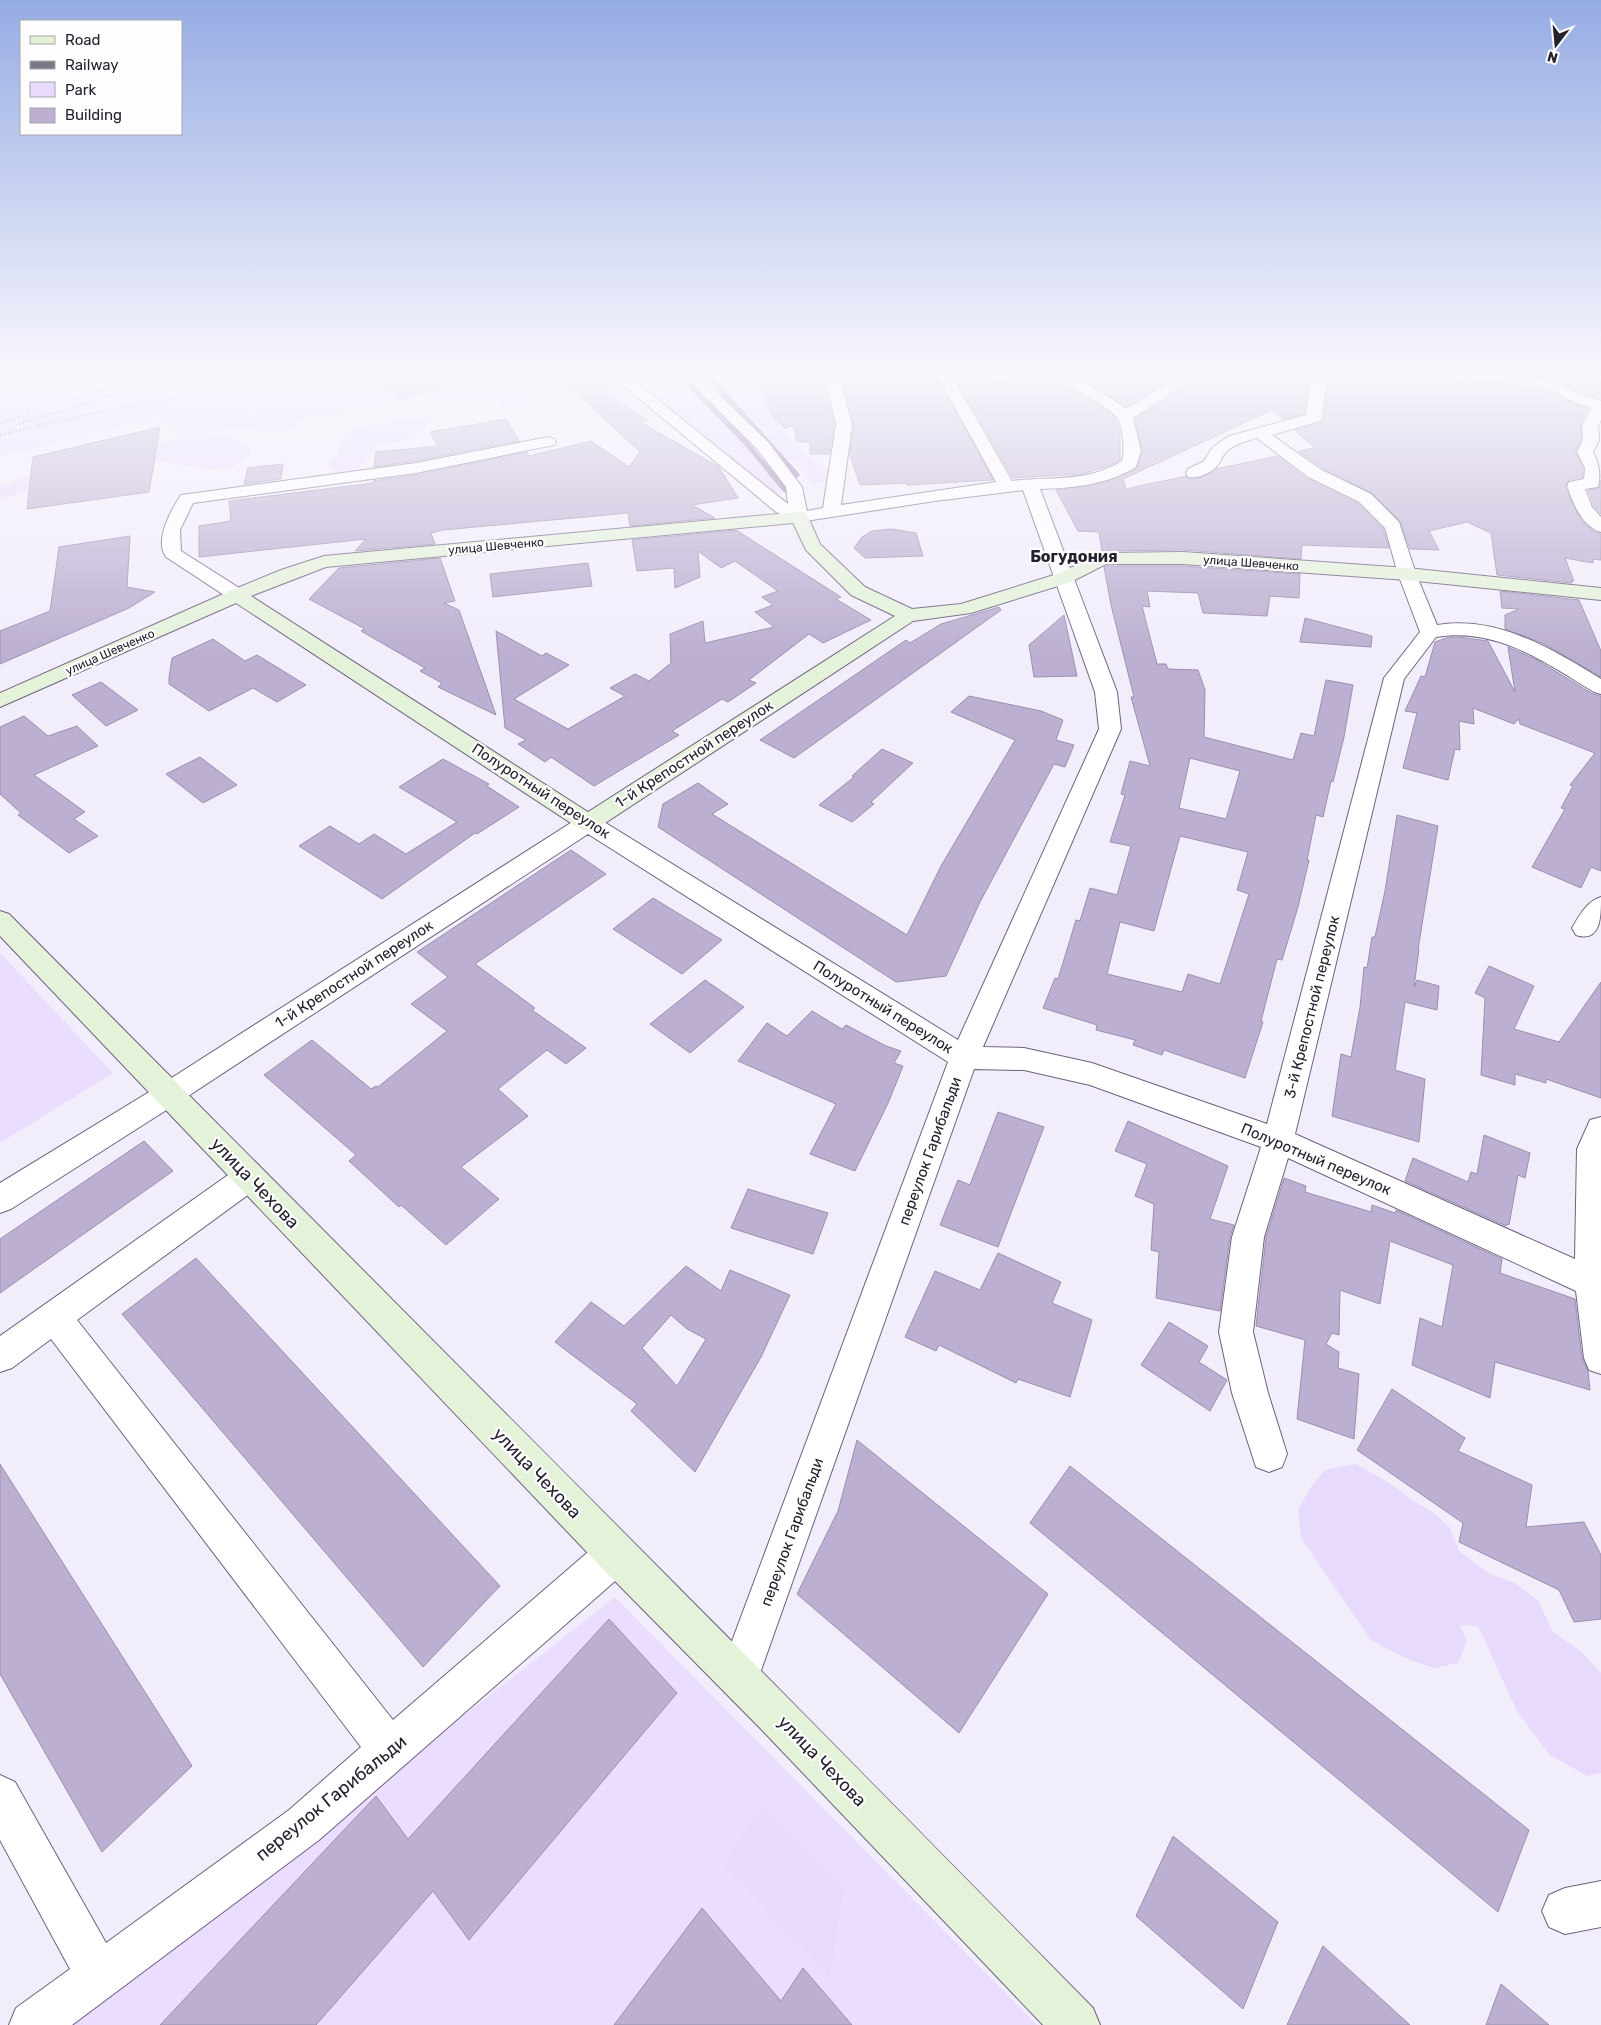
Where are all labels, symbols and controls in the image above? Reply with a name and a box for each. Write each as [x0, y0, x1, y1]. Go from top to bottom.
legend [20, 20, 182, 135]
north arrow [1531, 20, 1581, 70]
text: Road [65, 31, 101, 49]
text: N [1545, 47, 1560, 67]
text: Railway [65, 56, 119, 74]
text: Park [65, 81, 96, 99]
text: Building [65, 106, 122, 124]
street label: улица Шевченко [448, 535, 545, 557]
district label: Богудония [1030, 547, 1118, 566]
street label: улица Шевченко [1203, 553, 1300, 573]
street label: улица Шевченко [63, 626, 157, 678]
street label: 1-й Крепостной переулок [612, 696, 776, 812]
street label: Полуротный переулок [468, 740, 614, 842]
street label: 3-й Крепостной переулок [1281, 914, 1343, 1100]
street label: 1-й Крепостной переулок [272, 916, 436, 1032]
street label: Полуротный переулок [810, 957, 956, 1057]
street label: переулок Гарибальди [895, 1074, 965, 1228]
street label: Полуротный переулок [1238, 1119, 1394, 1199]
street label: улица Чехова [206, 1133, 304, 1233]
street label: улица Чехова [488, 1423, 586, 1523]
street label: переулок Гарибальди [757, 1455, 827, 1609]
street label: улица Чехова [773, 1711, 871, 1811]
street label: переулок Гарибальди [251, 1730, 411, 1866]

